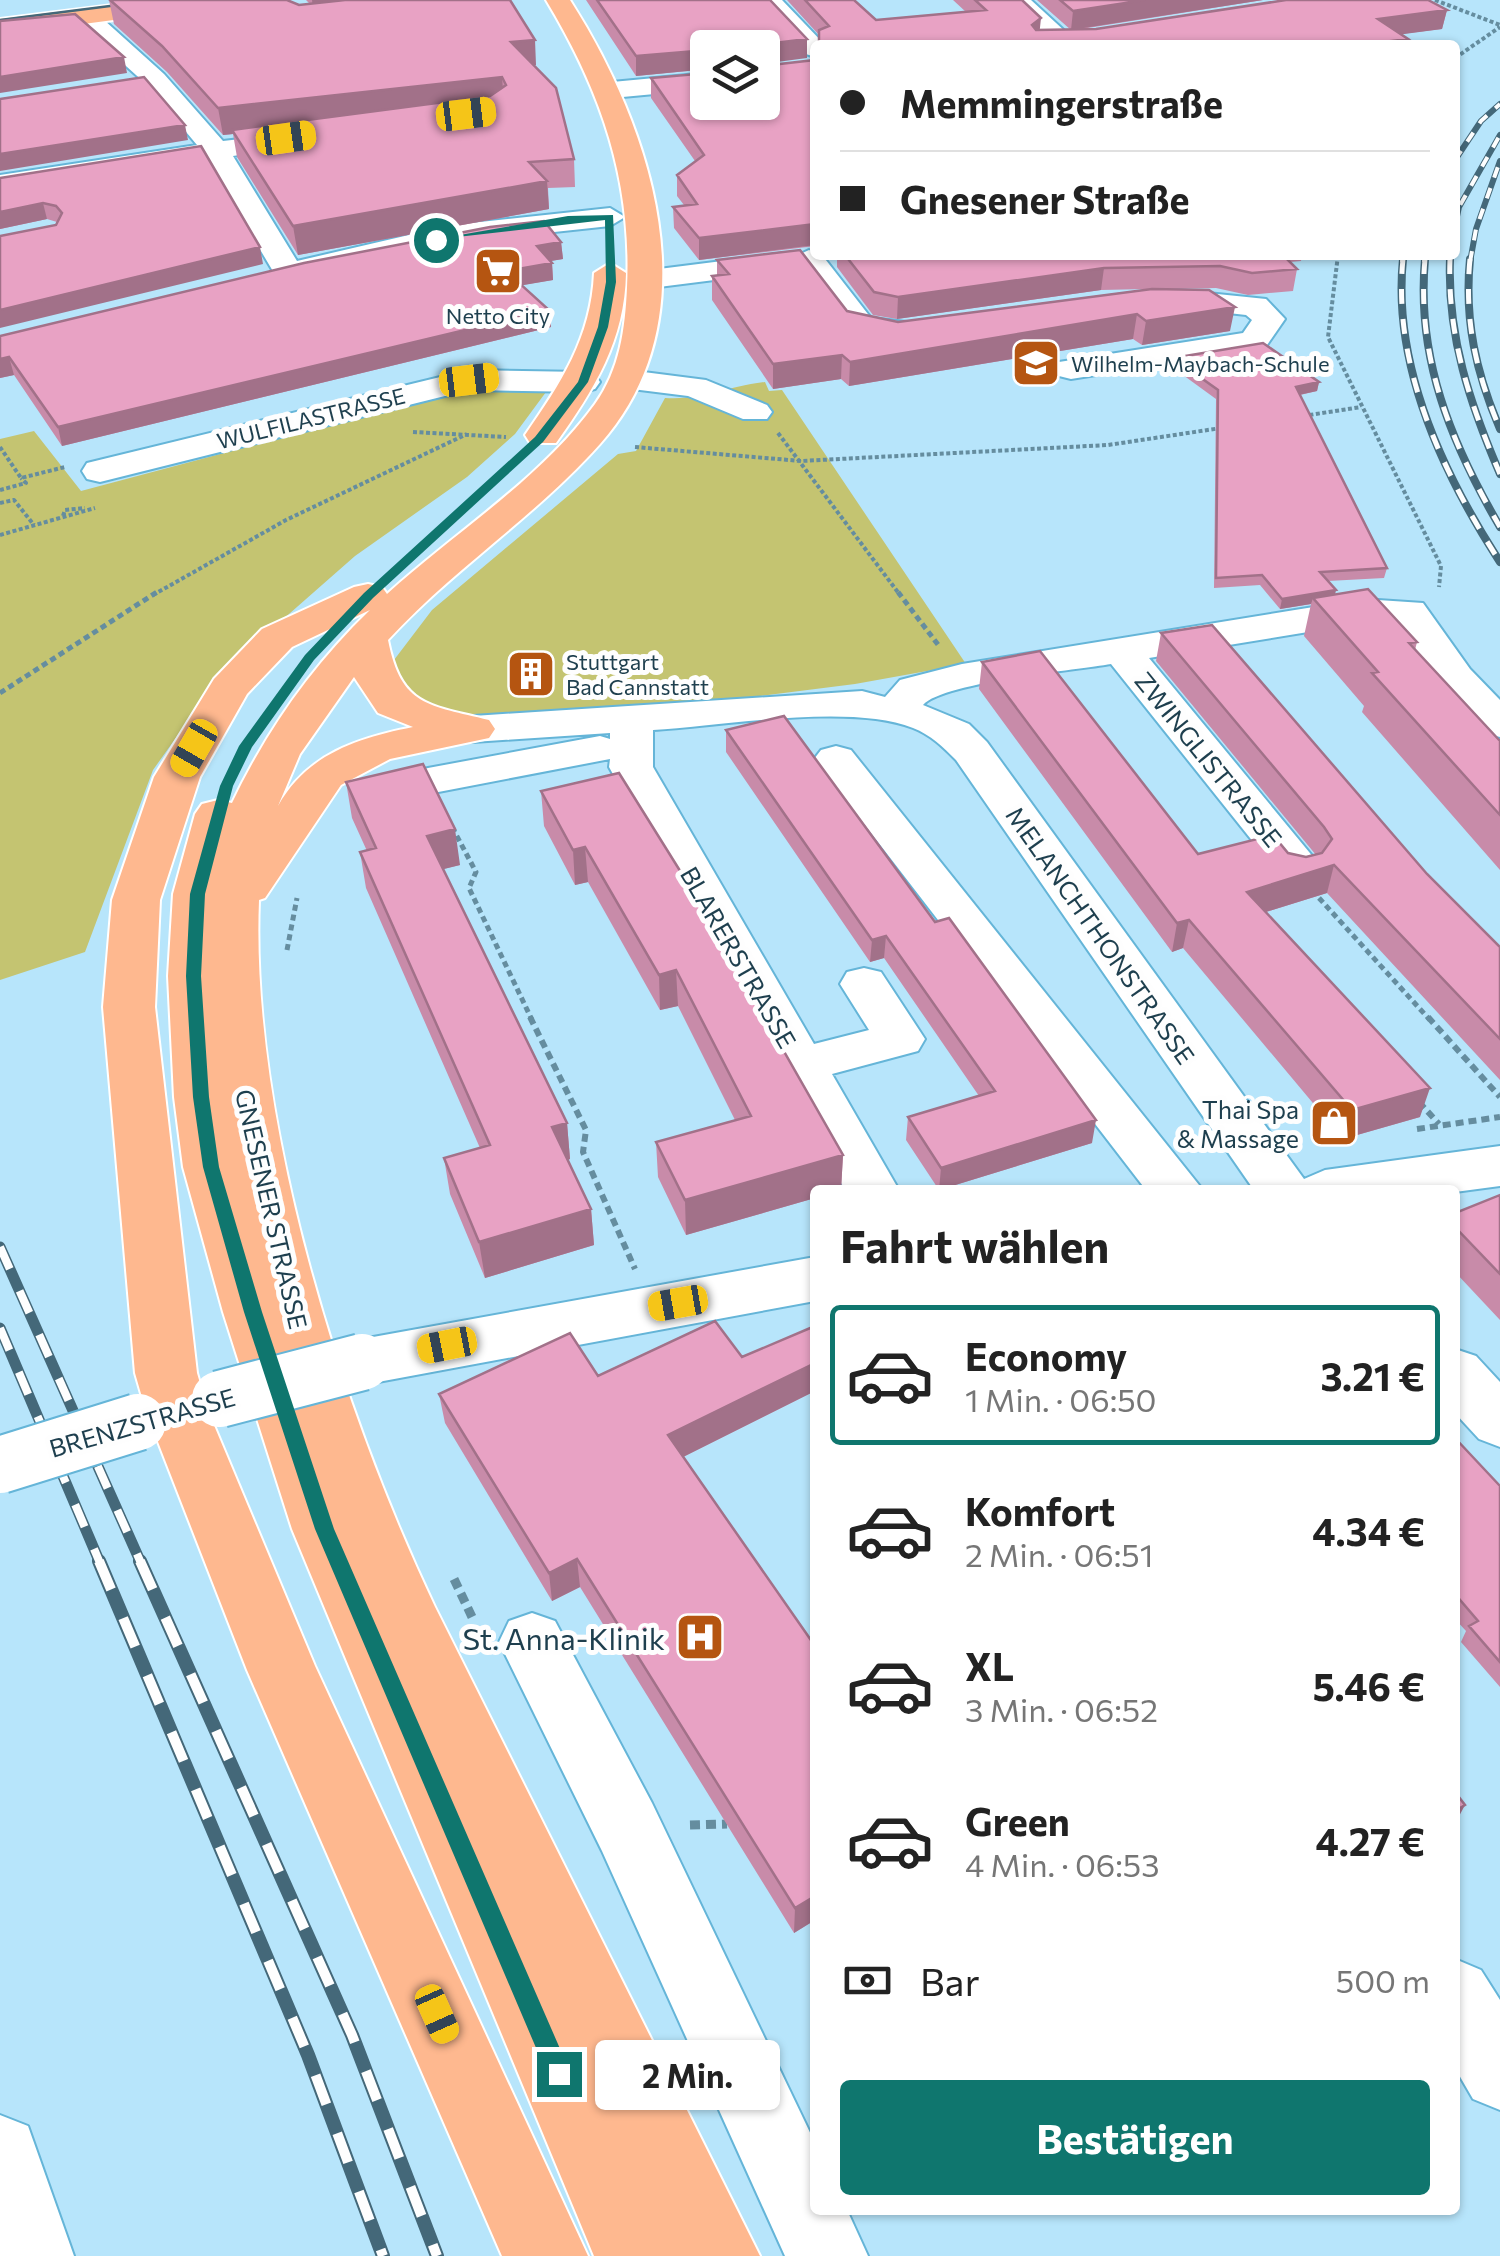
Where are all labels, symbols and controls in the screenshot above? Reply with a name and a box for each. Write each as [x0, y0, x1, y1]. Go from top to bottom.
map controls [690, 30, 780, 120]
button: layers [690, 30, 780, 120]
text: Memmingerstraße [900, 79, 1223, 126]
car [434, 95, 498, 133]
car [254, 119, 318, 157]
text: Gnesener Straße [900, 175, 1189, 222]
route start [414, 218, 459, 263]
supermarket icon: Netto City [472, 245, 524, 297]
place label: Netto City [446, 302, 550, 329]
school or university icon: Wilhelm-Maybach-Schule [1010, 337, 1062, 389]
place label: Wilhelm-Maybach-Schule [1071, 350, 1330, 377]
car [437, 361, 501, 399]
street label: WULFILASTRASSE [214, 382, 408, 454]
building icon: Stuttgart Bad Cannstatt [505, 648, 557, 700]
place label: Stuttgart Bad Cannstatt [566, 648, 709, 700]
street label: ZWINGLISTRASSE [1129, 666, 1289, 852]
car [166, 715, 222, 781]
street label: MELANCHTHONSTRASSE [1000, 800, 1202, 1070]
street label: BLARERSTRASSE [675, 861, 803, 1053]
street label: GNESENER STRASSE [230, 1086, 314, 1332]
place label: Thai Spa & Massage [1177, 1094, 1299, 1153]
shop icon: Thai Spa & Massage [1308, 1097, 1360, 1149]
text: Fahrt wählen [840, 1217, 1109, 1272]
car [646, 1283, 710, 1323]
car [415, 1325, 479, 1365]
icon: car [845, 1330, 935, 1420]
text: Economy [965, 1332, 1127, 1379]
text: 3.21 € [1321, 1352, 1425, 1399]
text: 1 Min. · 06:50 [965, 1379, 1157, 1419]
street label: BRENZSTRASSE [46, 1381, 238, 1463]
icon: car [845, 1485, 935, 1575]
text: Komfort [965, 1487, 1115, 1534]
text: 4.34 € [1312, 1507, 1425, 1554]
text: 2 Min. · 06:51 [965, 1534, 1153, 1574]
hospital icon: St. Anna-Klinik [674, 1611, 726, 1663]
place label: St. Anna-Klinik [463, 1619, 665, 1656]
icon: car [845, 1640, 935, 1730]
text: XL [965, 1642, 1014, 1689]
text: 5.46 € [1313, 1662, 1425, 1709]
text: 3 Min. · 06:52 [965, 1689, 1158, 1729]
icon: car [845, 1795, 935, 1885]
text: Green [965, 1797, 1070, 1844]
text: 4.27 € [1316, 1817, 1425, 1864]
text: 4 Min. · 06:53 [965, 1844, 1159, 1884]
icon: cash [840, 1953, 895, 2008]
text: Bar [920, 1957, 980, 2004]
text: 500 m [1336, 1960, 1430, 2000]
car [411, 1980, 463, 2048]
callout: 2 Min. [594, 2039, 779, 2109]
route end [537, 2052, 582, 2097]
text: 2 Min. [642, 2055, 733, 2095]
button: Bestätigen [840, 2080, 1430, 2195]

